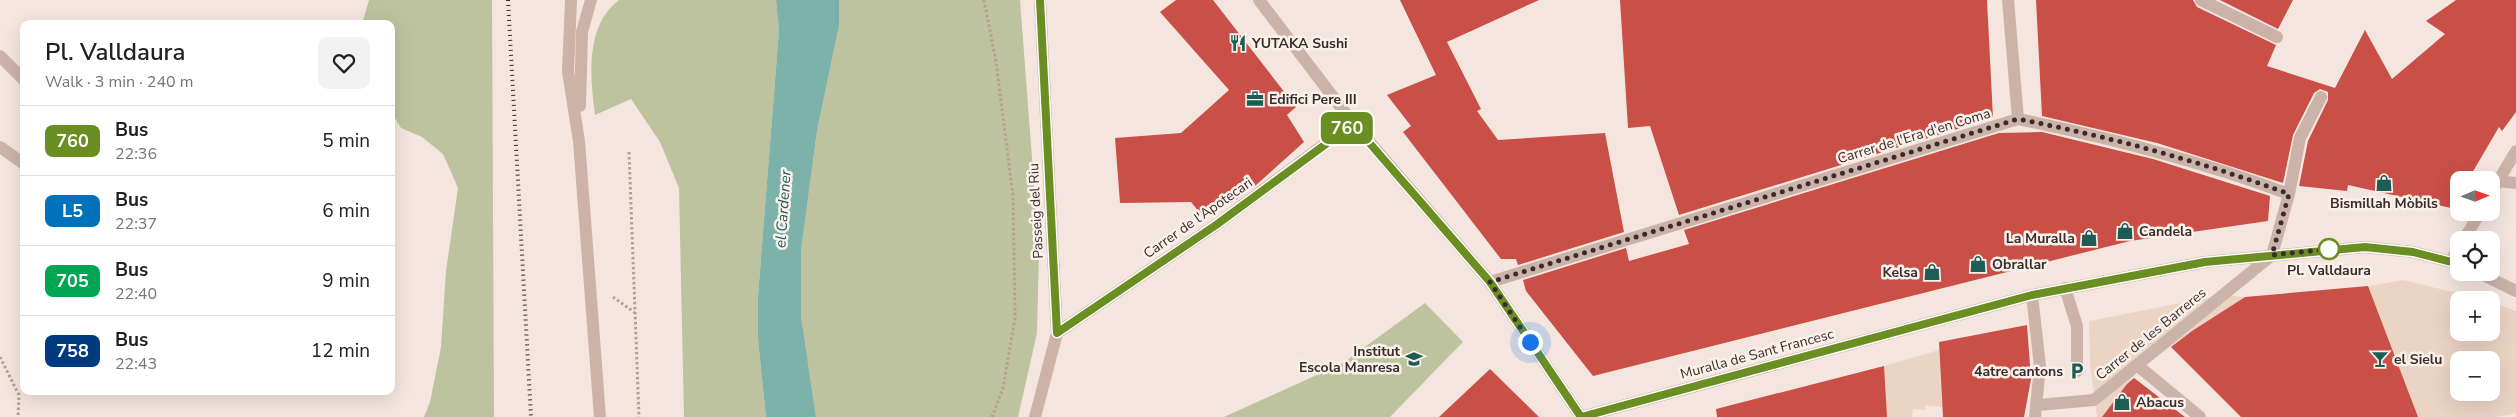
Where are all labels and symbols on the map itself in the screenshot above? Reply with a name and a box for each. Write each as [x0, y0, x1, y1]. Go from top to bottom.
restaurant icon: YUTAKA Sushi [1228, 33, 1248, 53]
place label: YUTAKA Sushi [1251, 34, 1348, 53]
office icon: Edifici Pere III [1245, 89, 1265, 109]
place label: Edifici Pere III [1269, 90, 1357, 109]
street label: Carrer de l'Era d'en Coma [1835, 104, 1993, 168]
line badge: 760 [1318, 112, 1376, 144]
street label: Passeig del Riu [1024, 163, 1048, 259]
water label: el Cardener [770, 169, 796, 249]
north arrow [2450, 171, 2500, 221]
street label: Carrer de l'Apotecari [1140, 173, 1256, 263]
shop icon: Bismillah Mòbils [2374, 173, 2394, 193]
place label: Bismillah Mòbils [2330, 194, 2438, 213]
shop icon: Candela [2115, 221, 2135, 241]
place label: Candela [2139, 222, 2192, 241]
shop icon: La Muralla [2079, 228, 2099, 248]
place label: La Muralla [2006, 229, 2075, 248]
marker: Pl. Valldaura [2318, 238, 2340, 260]
shop icon: Obrallar [1968, 254, 1988, 274]
place label: Obrallar [1992, 255, 2047, 274]
place label: Pl. Valldaura [2287, 261, 2371, 280]
shop icon: Kelsa [1922, 262, 1942, 282]
place label: Kelsa [1882, 263, 1918, 282]
street label: Carrer de les Barreres [2092, 283, 2210, 385]
street label: Muralla de Sant Francesc [1678, 324, 1836, 384]
your location [1518, 330, 1543, 355]
place label: Institut Escola Manresa [1299, 342, 1401, 377]
school or university icon: Institut Escola Manresa [1404, 349, 1424, 369]
bar icon: el Sielu [2370, 349, 2390, 369]
place label: el Sielu [2394, 350, 2442, 369]
parking icon: 4atre cantons [2067, 361, 2087, 381]
place label: 4atre cantons [1974, 362, 2063, 381]
shop icon: Abacus [2112, 392, 2132, 412]
place label: Abacus [2136, 393, 2184, 412]

